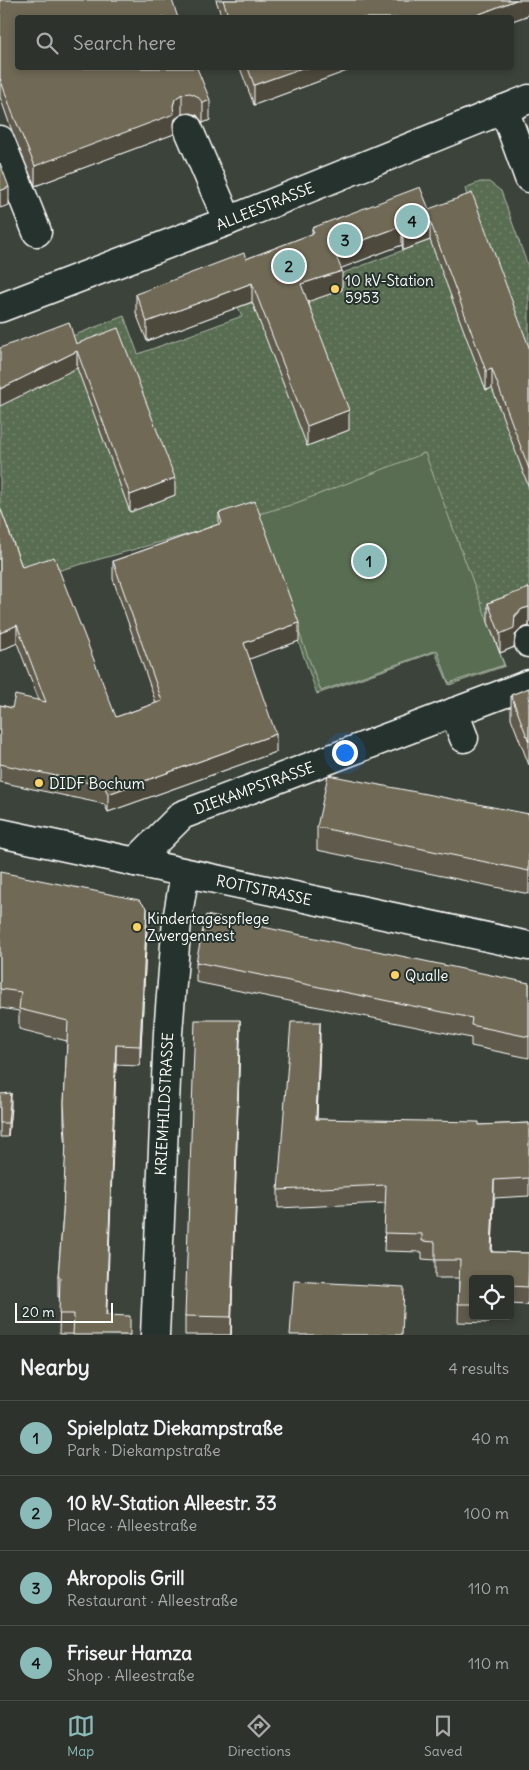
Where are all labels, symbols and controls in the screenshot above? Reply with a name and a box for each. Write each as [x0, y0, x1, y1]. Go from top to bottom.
search box [15, 15, 514, 70]
icon: search [33, 29, 61, 57]
text: Search here [73, 31, 176, 55]
street label: ALLEESTRASSE [213, 178, 317, 234]
pin: 4 [396, 202, 428, 240]
pin: 3 [329, 221, 361, 259]
pin: 2 [273, 247, 305, 285]
place label: 10 kV-Station 5953 [345, 271, 434, 307]
marker: 10 kV-Station 5953 [329, 283, 341, 295]
pin: 1 [353, 542, 385, 580]
your location [332, 740, 358, 766]
street label: DIEKAMPSTRASSE [191, 757, 317, 819]
place label: DIDF Bochum [49, 774, 145, 793]
marker: DIDF Bochum [33, 777, 45, 789]
street label: ROTTSTRASSE [215, 871, 314, 909]
place label: Kindertagespflege Zwergennest [147, 909, 269, 945]
marker: Kindertagespflege Zwergennest [131, 921, 143, 933]
place label: Qualle [405, 966, 448, 985]
marker: Qualle [389, 969, 401, 981]
street label: KRIEMHILDSTRASSE [151, 1032, 177, 1176]
map controls [469, 1275, 514, 1320]
button: locate [469, 1275, 514, 1320]
scale bar [15, 1300, 112, 1323]
text: 20 m [22, 1303, 55, 1321]
text: Nearby [20, 1354, 90, 1381]
text: 4 results [448, 1358, 509, 1378]
text: Spielplatz Diekampstraße [67, 1416, 283, 1440]
text: 1 [33, 1428, 39, 1448]
text: 40 m [471, 1428, 509, 1448]
text: Park · Diekampstraße [67, 1440, 221, 1460]
text: 10 kV-Station Alleestr. 33 [67, 1491, 277, 1515]
text: 2 [32, 1503, 40, 1523]
text: 100 m [464, 1503, 509, 1523]
text: Place · Alleestraße [67, 1515, 197, 1535]
text: Akropolis Grill [67, 1566, 185, 1590]
text: 3 [31, 1578, 41, 1598]
text: 110 m [468, 1578, 509, 1598]
text: Restaurant · Alleestraße [67, 1590, 238, 1610]
text: Friseur Hamza [67, 1641, 192, 1665]
text: 4 [31, 1653, 41, 1673]
text: 110 m [468, 1653, 509, 1673]
text: Shop · Alleestraße [67, 1665, 195, 1685]
tab: Map [67, 1712, 95, 1760]
tab: Directions [228, 1712, 291, 1760]
tab: Saved [424, 1712, 462, 1760]

